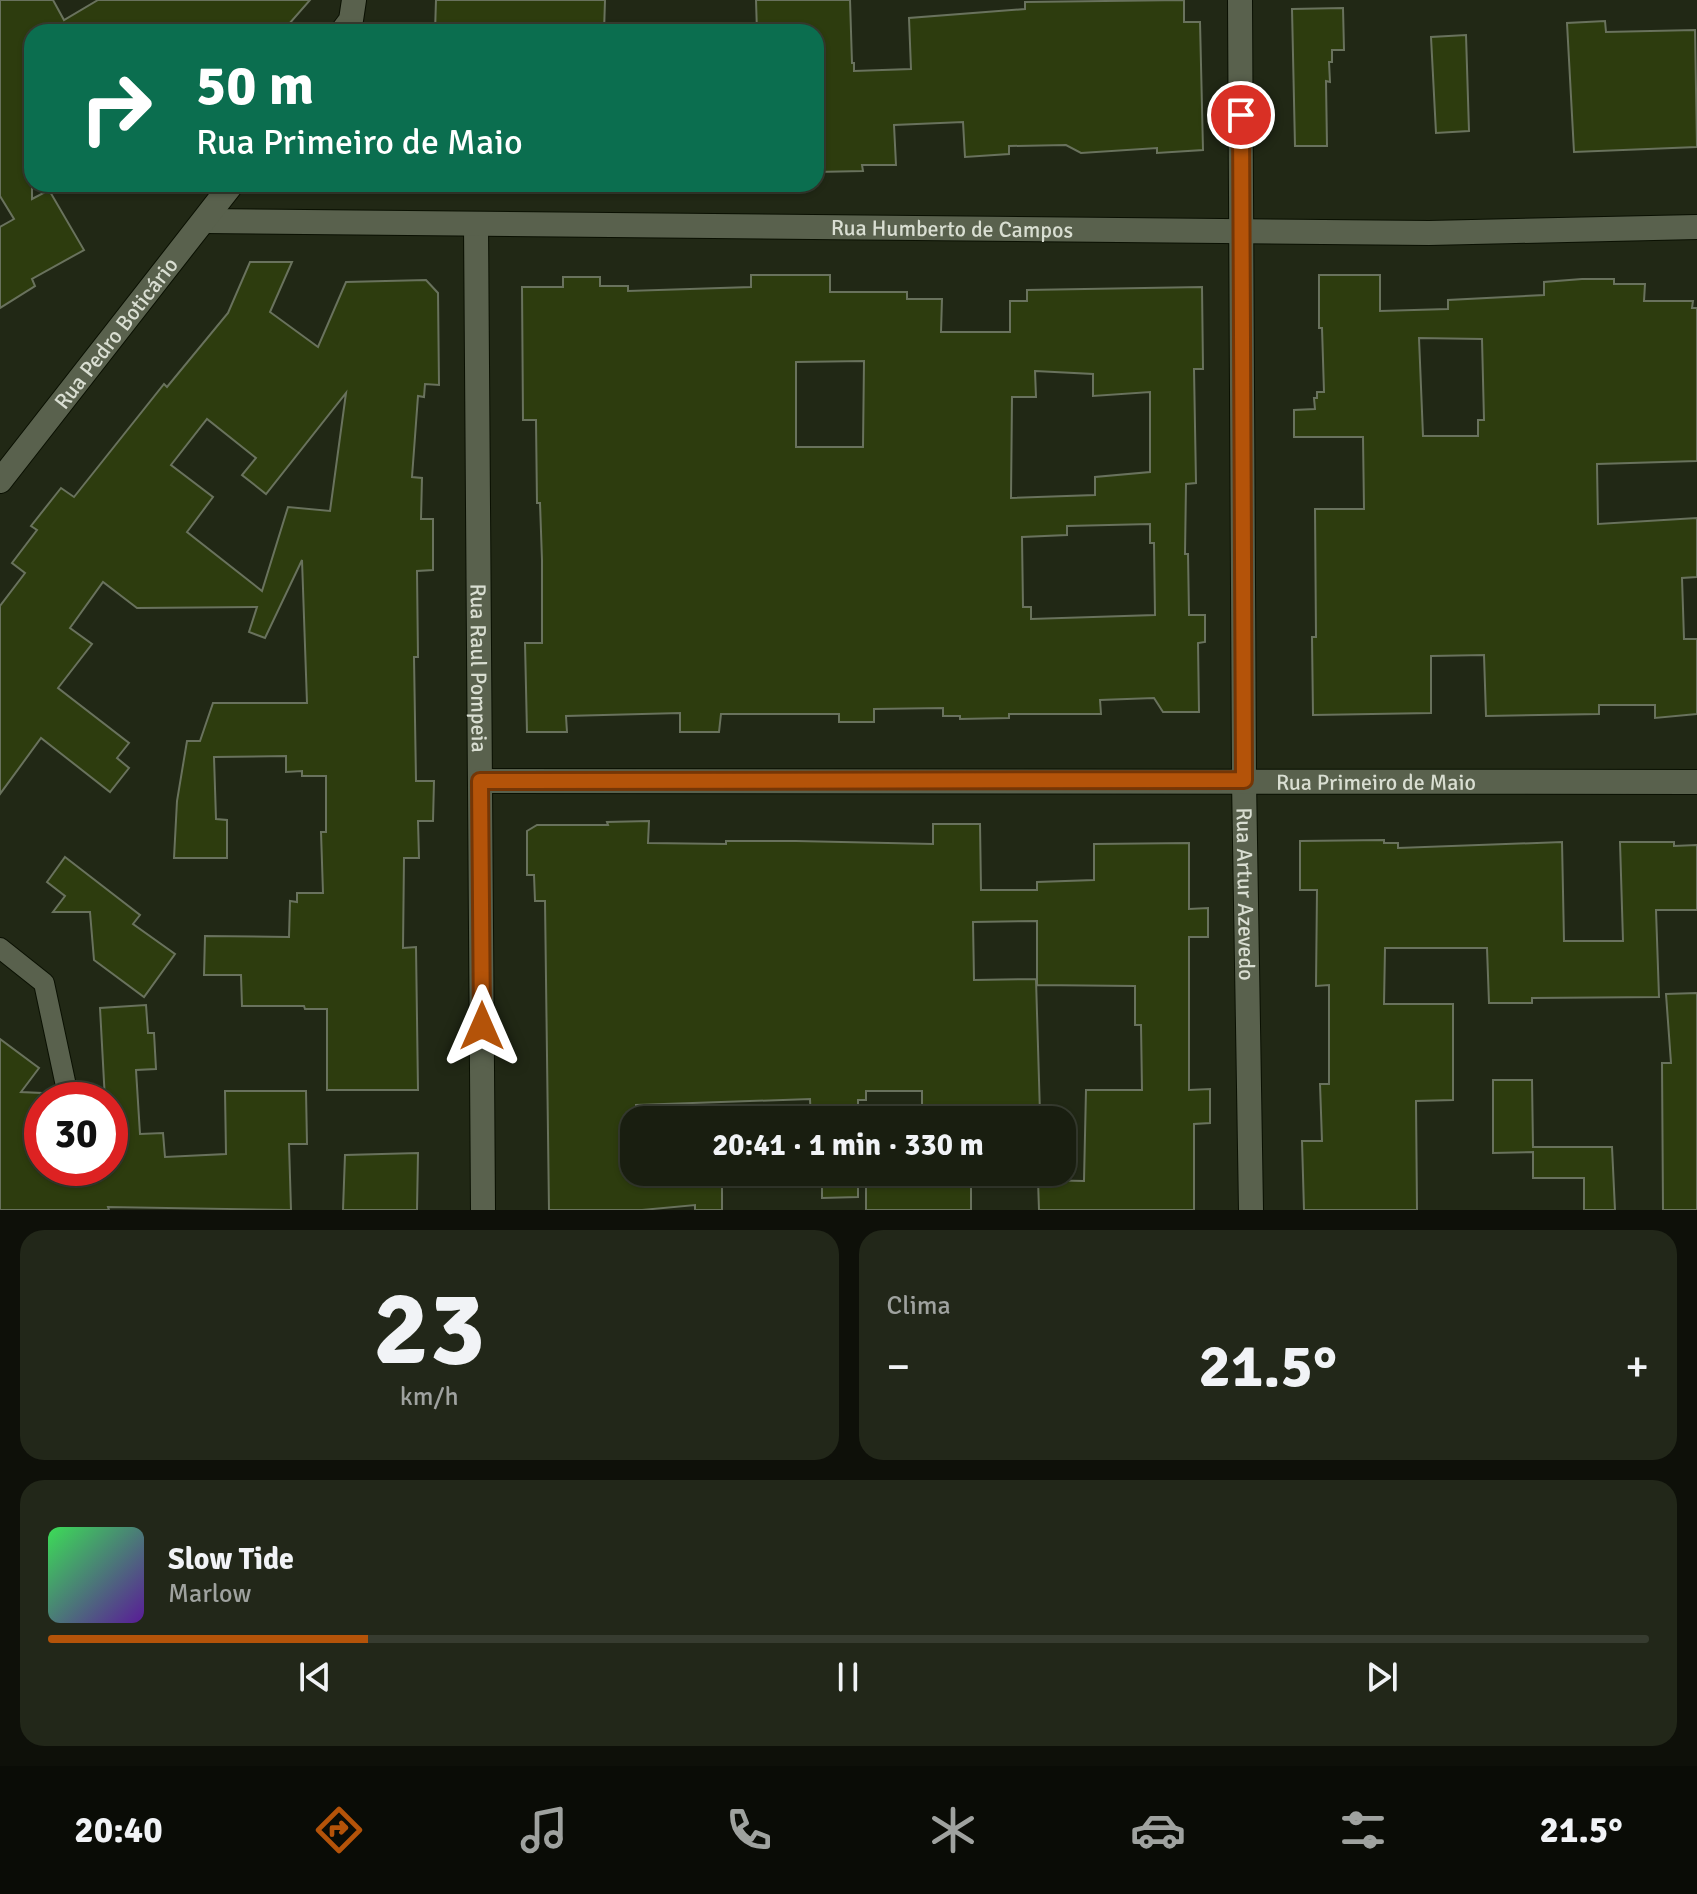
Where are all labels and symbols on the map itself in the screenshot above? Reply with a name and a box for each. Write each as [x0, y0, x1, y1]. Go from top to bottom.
pin [1207, 81, 1275, 149]
street label: Rua Humberto de Campos [831, 214, 1073, 244]
street label: Rua Pedro Boticário [48, 252, 184, 414]
street label: Rua Raul Pompeia [465, 583, 493, 753]
street label: Rua Primeiro de Maio [1276, 769, 1476, 796]
street label: Rua Artur Azevedo [1230, 807, 1260, 981]
position arrow [440, 984, 524, 1068]
speed limit sign: 30 [24, 1082, 128, 1186]

